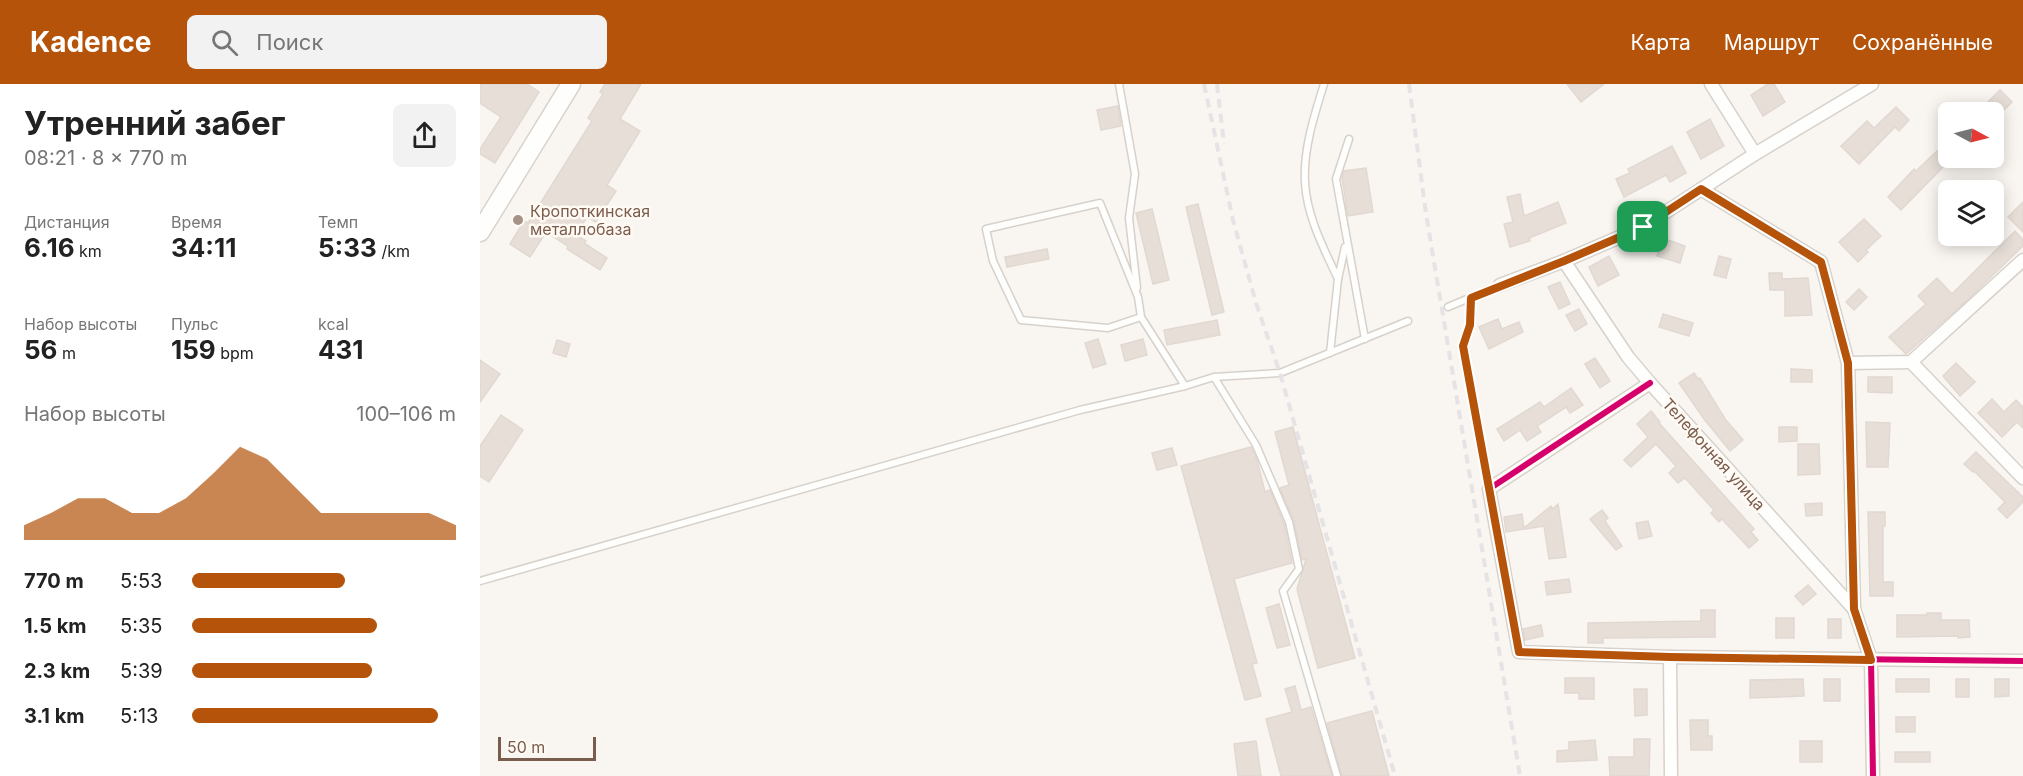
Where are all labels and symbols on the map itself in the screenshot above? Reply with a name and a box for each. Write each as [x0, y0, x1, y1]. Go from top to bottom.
north arrow [1938, 102, 2004, 168]
place label: Кропоткинская металлобаза [530, 201, 650, 239]
pin [1617, 201, 1668, 252]
marker: Кропоткинская металлобаза [511, 213, 525, 227]
street label: Телефонная улица [1658, 394, 1770, 514]
scale bar [498, 734, 596, 762]

